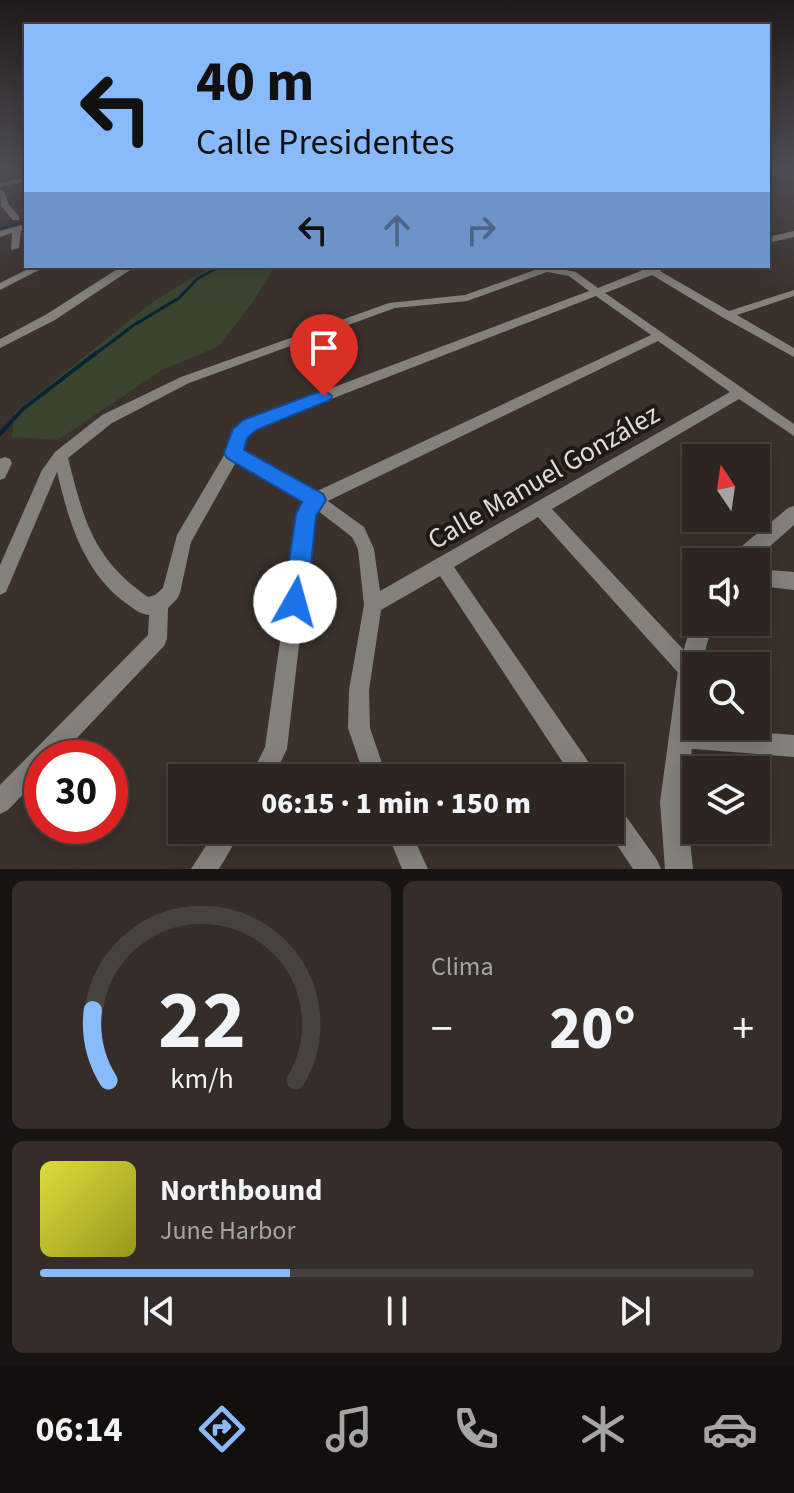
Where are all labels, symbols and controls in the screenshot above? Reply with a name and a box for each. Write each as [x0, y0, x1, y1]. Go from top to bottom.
text: 40 m [196, 43, 314, 122]
icon: left [64, 56, 168, 160]
text: Calle Presidentes [196, 117, 455, 168]
icon: left [291, 208, 335, 252]
icon: ahead [375, 208, 419, 252]
icon: right [459, 208, 503, 252]
pin [290, 314, 358, 396]
icon: arrive [302, 326, 346, 370]
street label: Calle Manuel González [420, 394, 667, 560]
north arrow [682, 444, 770, 532]
map controls [682, 444, 770, 844]
button: sound [682, 548, 770, 636]
position arrow [253, 560, 337, 644]
button: search [682, 652, 770, 740]
speed limit sign: 30 [24, 740, 128, 844]
button: layers [682, 756, 770, 844]
text: 06:15 · 1 min · 150 m [261, 782, 531, 825]
text: Clima [431, 948, 494, 985]
text: 22 [158, 962, 245, 1080]
text: 20° [549, 987, 636, 1072]
text: − [431, 998, 453, 1061]
text: + [732, 998, 754, 1061]
text: km/h [170, 1059, 233, 1099]
text: Northbound [160, 1169, 322, 1212]
text: June Harbor [160, 1212, 296, 1249]
icon: previous [137, 1289, 181, 1333]
icon: pause [375, 1289, 419, 1333]
icon: next [613, 1289, 657, 1333]
icon: directions [194, 1401, 250, 1457]
icon: music [321, 1401, 377, 1457]
icon: phone [448, 1401, 504, 1457]
icon: climate [575, 1401, 631, 1457]
icon: car [702, 1401, 758, 1457]
text: 06:14 [36, 1404, 122, 1455]

